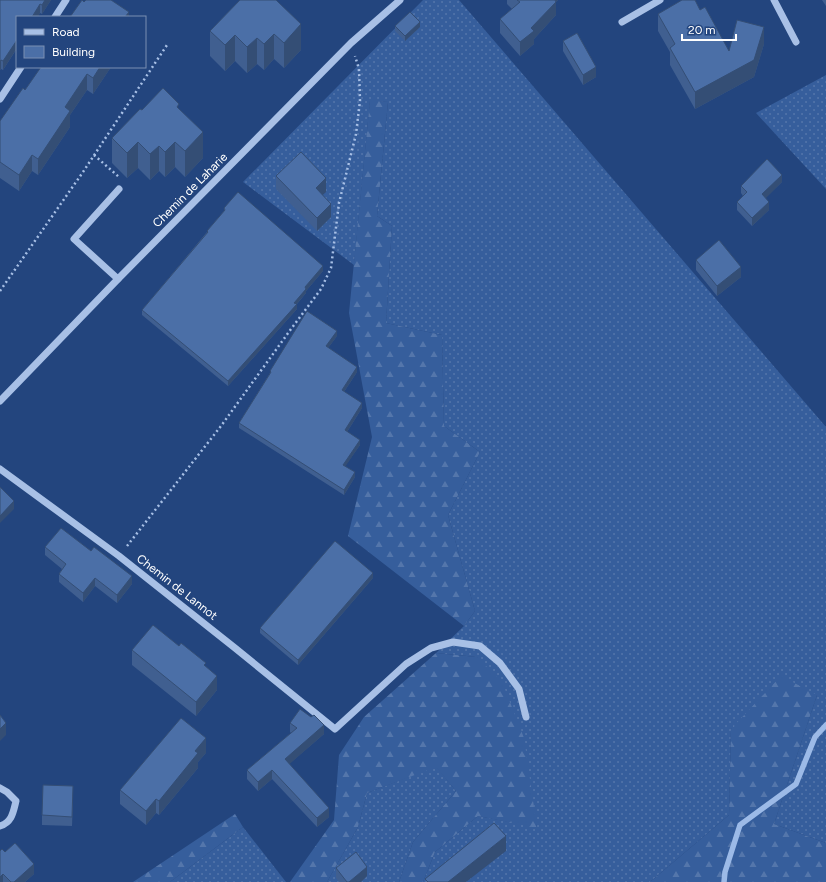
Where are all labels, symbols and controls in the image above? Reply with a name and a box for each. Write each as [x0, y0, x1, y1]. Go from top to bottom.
legend [16, 16, 146, 68]
scale bar [682, 16, 736, 42]
text: 20 m [688, 23, 716, 37]
text: Road [52, 25, 80, 39]
text: Building [52, 45, 95, 59]
street label: Chemin de Laharie [150, 149, 231, 230]
street label: Chemin de Lannot [134, 551, 220, 623]

